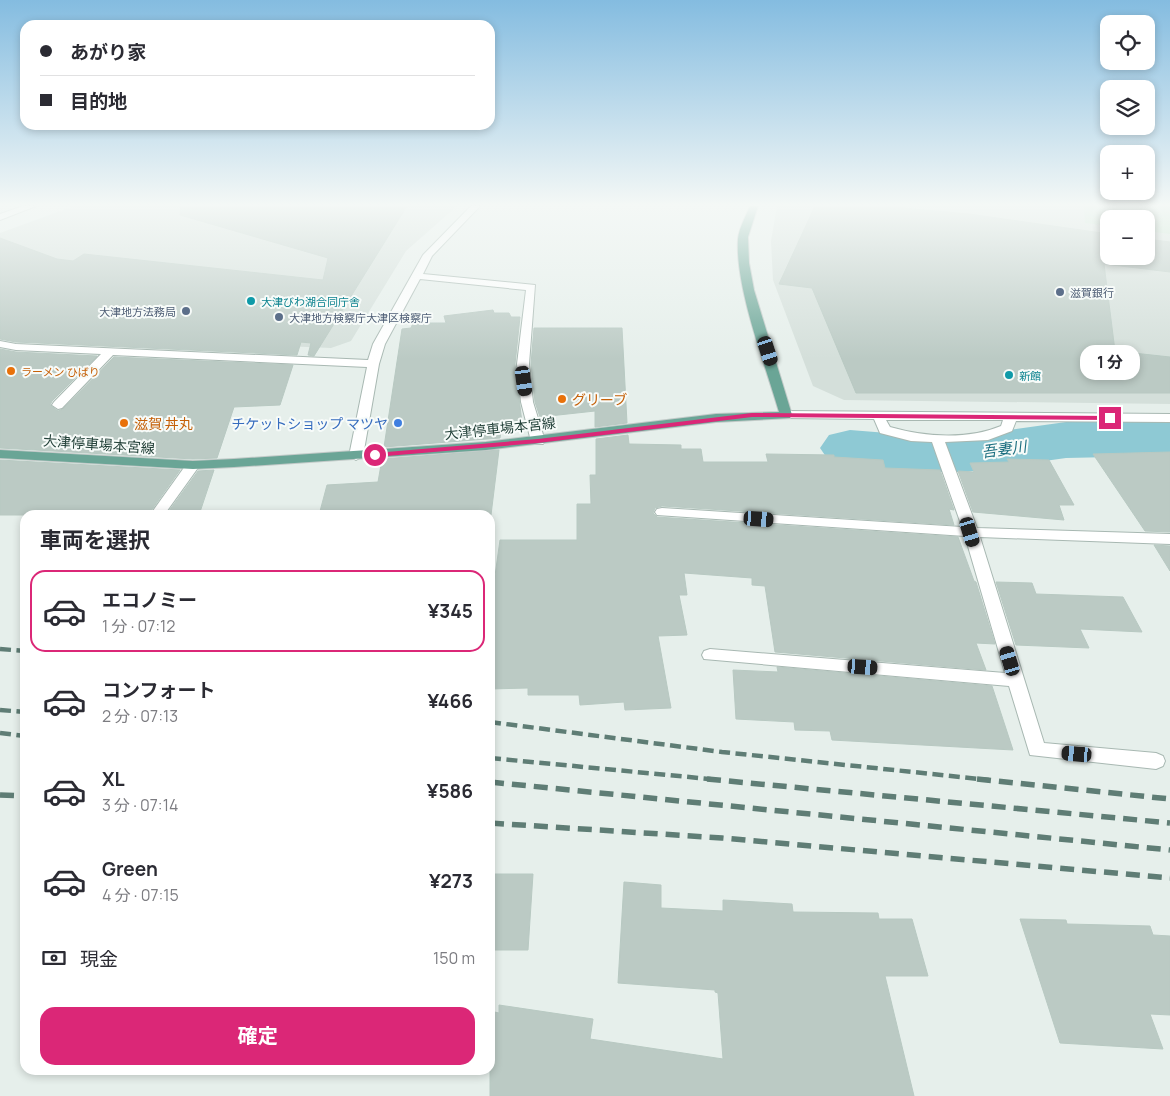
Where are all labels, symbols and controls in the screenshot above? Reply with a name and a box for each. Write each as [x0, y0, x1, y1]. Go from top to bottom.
map controls [1100, 15, 1155, 265]
button: locate [1100, 15, 1155, 70]
text: あがり家 [70, 39, 146, 65]
button: layers [1100, 80, 1155, 135]
text: 目的地 [70, 88, 127, 114]
button: + [1100, 145, 1155, 200]
button: − [1100, 210, 1155, 265]
place label: 滋賀銀行 [1070, 285, 1114, 300]
marker: 滋賀銀行 [1054, 286, 1066, 298]
place label: 大津びわ湖合同庁舎 [261, 294, 360, 309]
marker: 大津びわ湖合同庁舎 [245, 295, 257, 307]
place label: 大津地方法務局 [99, 304, 176, 319]
marker: 大津地方法務局 [180, 305, 192, 317]
place label: 大津地方検察庁大津区検察庁 [289, 310, 432, 325]
marker: 大津地方検察庁大津区検察庁 [273, 311, 285, 323]
car [756, 334, 779, 368]
callout: 1 分 [1080, 346, 1140, 380]
text: 1 分 [1097, 351, 1123, 373]
place label: ラーメン ひばり [21, 364, 100, 379]
marker: ラーメン ひばり [5, 365, 17, 377]
car [514, 365, 533, 397]
place label: 新館 [1019, 368, 1041, 383]
marker: 新館 [1003, 369, 1015, 381]
place label: グリーブ [572, 390, 627, 409]
marker: グリーブ [556, 393, 568, 405]
route end [1099, 407, 1121, 429]
street label: 大津停車場本宮線 [443, 413, 557, 443]
place label: 滋賀 丼丸 [134, 414, 193, 433]
place label: チケットショップ マツヤ [231, 414, 388, 433]
marker: 滋賀 丼丸 [118, 417, 130, 429]
marker: チケットショップ マツヤ [392, 417, 404, 429]
street label: 大津停車場本宮線 [42, 431, 156, 457]
water label: 吾妻川 [980, 435, 1030, 463]
route start [364, 444, 386, 466]
car [743, 510, 774, 528]
car [958, 515, 981, 549]
text: 車両を選択 [40, 525, 150, 555]
text: エコノミー [102, 587, 197, 613]
icon: car [42, 589, 87, 634]
text: ¥345 [428, 598, 473, 624]
text: 1 分 · 07:12 [102, 615, 175, 637]
car [998, 644, 1021, 678]
car [847, 658, 878, 676]
text: コンフォート [102, 677, 215, 703]
icon: car [42, 679, 87, 724]
text: ¥466 [428, 688, 473, 714]
text: 2 分 · 07:13 [102, 705, 178, 727]
car [1061, 745, 1092, 763]
text: XL [102, 766, 125, 792]
icon: car [42, 769, 87, 814]
text: ¥586 [427, 778, 473, 804]
text: 3 分 · 07:14 [102, 794, 178, 816]
text: Green [102, 856, 158, 882]
icon: car [42, 859, 87, 904]
text: ¥273 [429, 868, 473, 894]
text: 4 分 · 07:15 [102, 884, 179, 906]
icon: cash [40, 944, 68, 972]
text: 現金 [80, 946, 118, 972]
text: 150 m [433, 947, 475, 969]
button: 確定 [40, 1007, 475, 1065]

